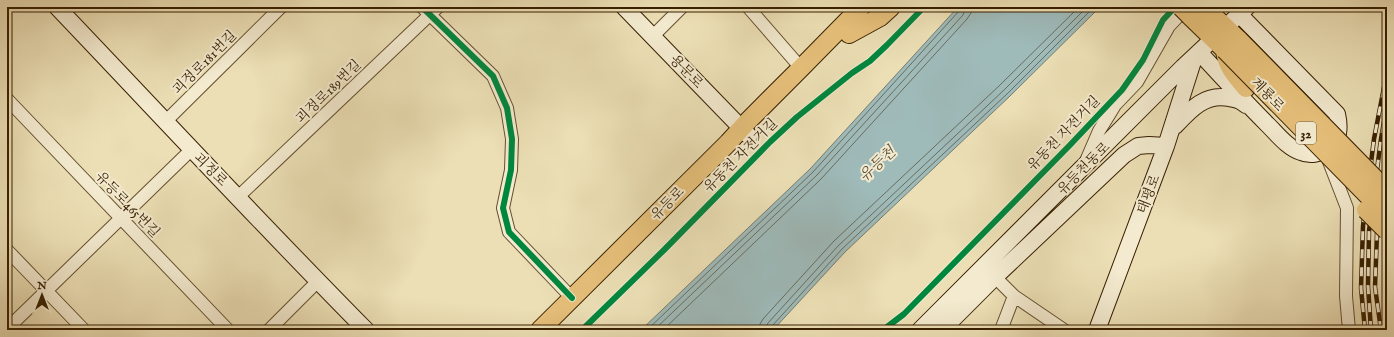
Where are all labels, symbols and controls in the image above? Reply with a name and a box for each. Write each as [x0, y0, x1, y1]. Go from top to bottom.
street label: 괴정로181번길 [169, 27, 241, 99]
street label: 용문로 [666, 51, 707, 93]
street label: 괴정로189번길 [292, 56, 365, 128]
street label: 계룡로 [1247, 74, 1288, 116]
street label: 유동천 자전거길 [1023, 92, 1104, 175]
street label: 유동천 자전거길 [700, 115, 782, 197]
road number: 32 [1296, 122, 1316, 144]
street label: 유등천동로 [1053, 138, 1114, 199]
water label: 유등천 [855, 142, 901, 186]
street label: 괴정로 [190, 149, 231, 191]
street label: 유등로465번길 [91, 168, 163, 242]
street label: 태평로 [1133, 172, 1165, 217]
street label: 유등로 [647, 183, 689, 224]
north arrow [22, 275, 62, 315]
text: N [36, 279, 47, 293]

